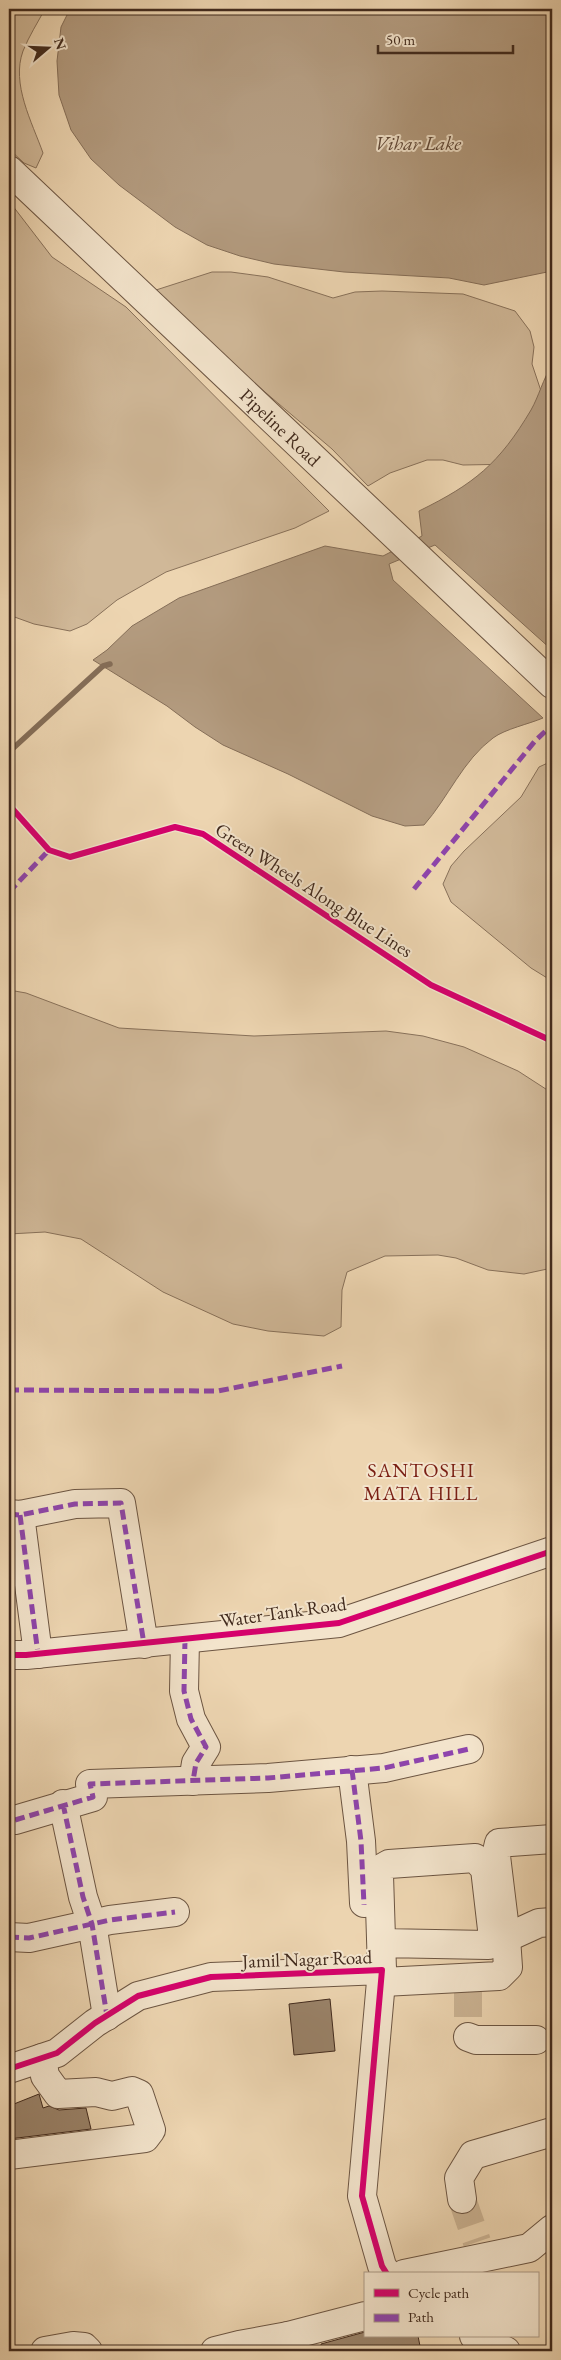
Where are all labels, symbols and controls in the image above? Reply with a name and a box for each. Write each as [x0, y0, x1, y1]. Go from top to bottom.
north arrow [22, 22, 72, 72]
scale bar [378, 22, 514, 54]
text: 50 m [386, 30, 415, 49]
text: N [50, 35, 71, 53]
water label: Vihar Lake [375, 130, 461, 156]
street label: Pipeline Road [235, 383, 327, 472]
street label: Green Wheels Along Blue Lines [211, 817, 417, 963]
district label: SANTOSHI MATA HILL [364, 1457, 478, 1506]
street label: Water Tank Road [218, 1591, 348, 1633]
street label: Jamil Nagar Road [239, 1944, 373, 1974]
legend [364, 2272, 538, 2338]
text: Cycle path [408, 2283, 470, 2302]
text: Path [408, 2307, 434, 2326]

